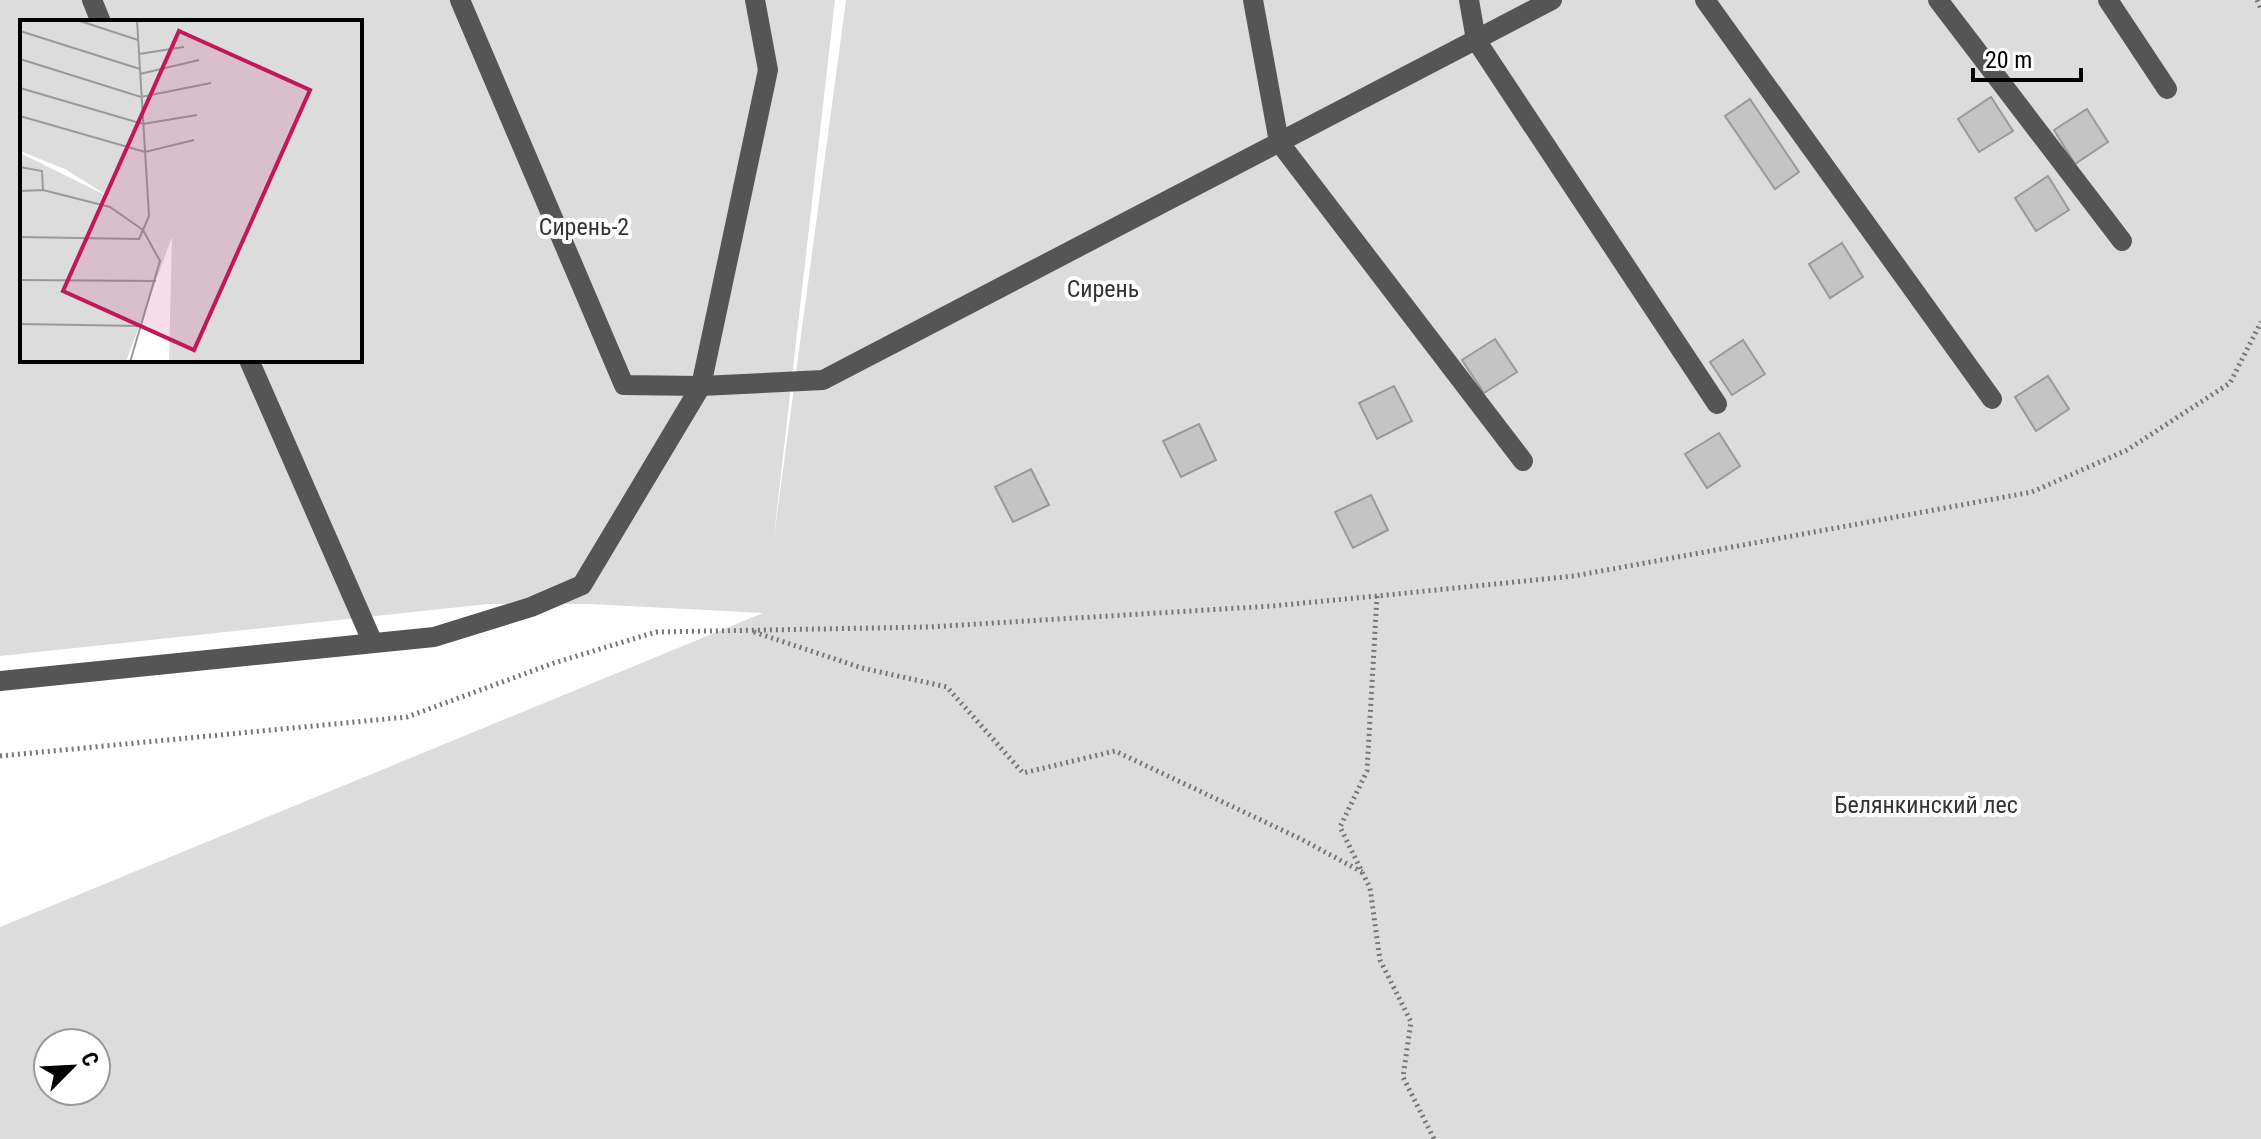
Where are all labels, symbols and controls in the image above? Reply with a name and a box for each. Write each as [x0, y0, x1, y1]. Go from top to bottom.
inset map [20, 20, 362, 362]
scale bar [1973, 32, 2081, 82]
text: 20 m [1985, 46, 2032, 74]
park label: Сирень-2 [539, 213, 629, 241]
park label: Сирень [1067, 275, 1139, 303]
park label: Белянкинский лес [1834, 791, 2018, 819]
north arrow [32, 1027, 112, 1107]
text: С [76, 1048, 104, 1070]

